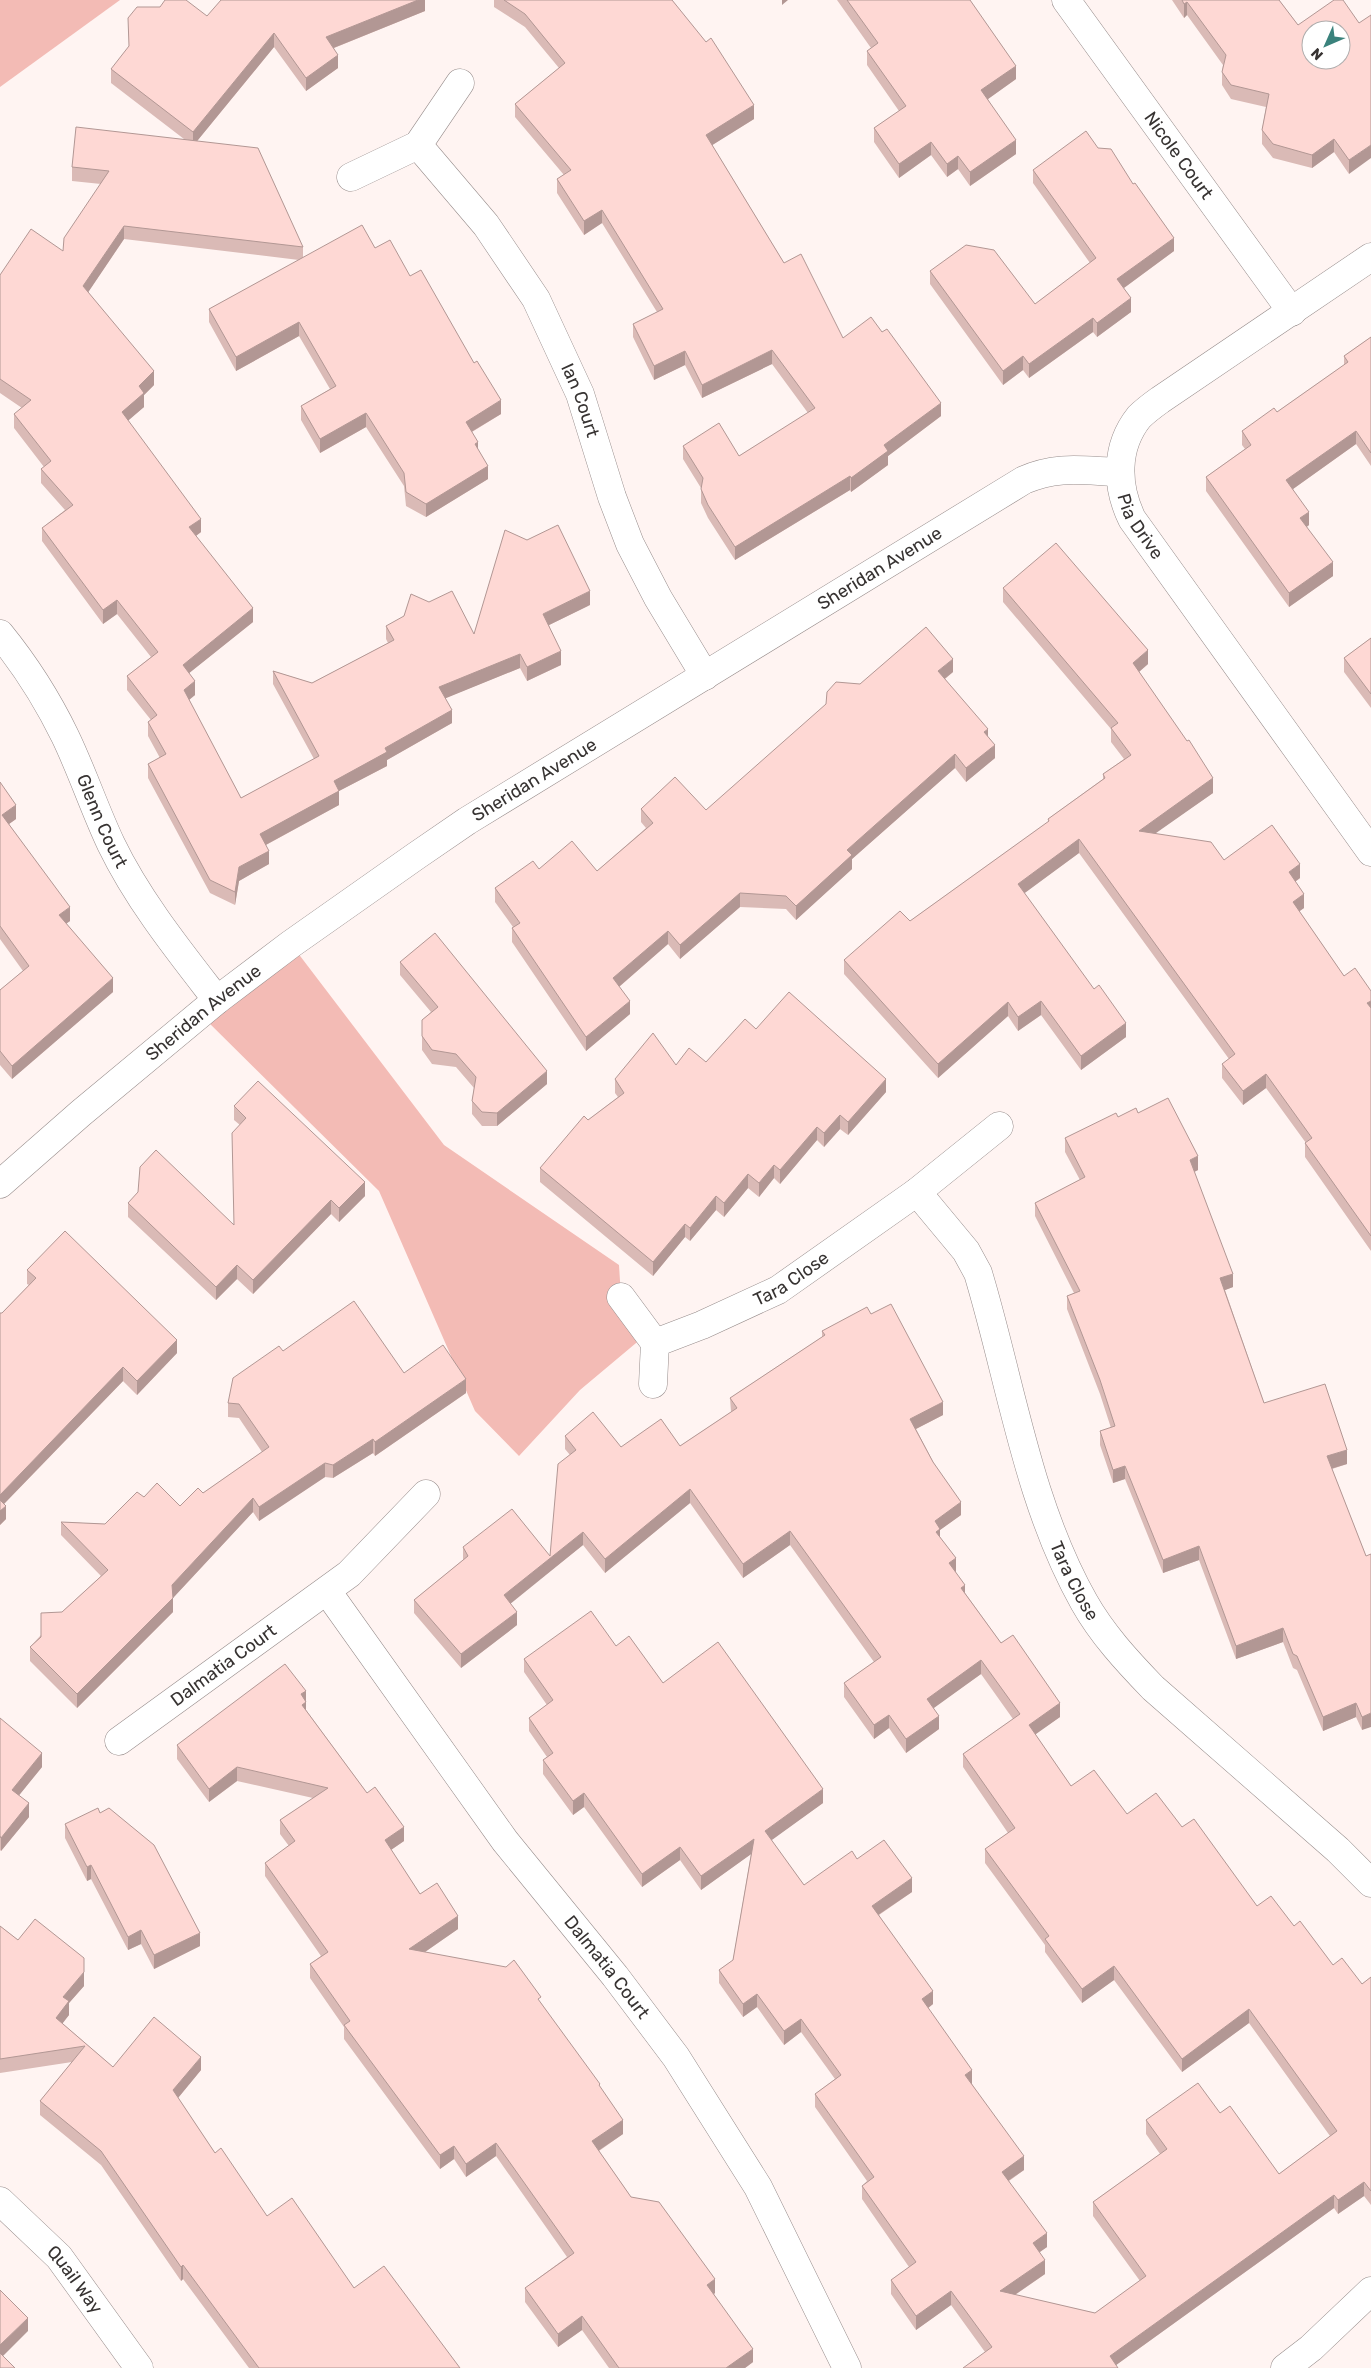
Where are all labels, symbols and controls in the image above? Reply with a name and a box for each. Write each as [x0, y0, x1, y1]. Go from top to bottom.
north arrow [1301, 20, 1351, 70]
text: N [1308, 44, 1327, 63]
street label: Nicole Court [1139, 107, 1218, 204]
street label: Ian Court [556, 360, 604, 440]
street label: Pia Drive [1112, 491, 1168, 564]
street label: Sheridan Avenue [813, 522, 946, 615]
street label: Sheridan Avenue [468, 733, 601, 826]
street label: Glenn Court [72, 771, 132, 872]
street label: Sheridan Avenue [141, 960, 266, 1066]
street label: Tara Close [750, 1247, 833, 1311]
street label: Tara Close [1045, 1538, 1103, 1625]
street label: Dalmatia Court [166, 1619, 281, 1711]
street label: Dalmatia Court [559, 1911, 654, 2023]
street label: Quail Way [43, 2241, 107, 2318]

